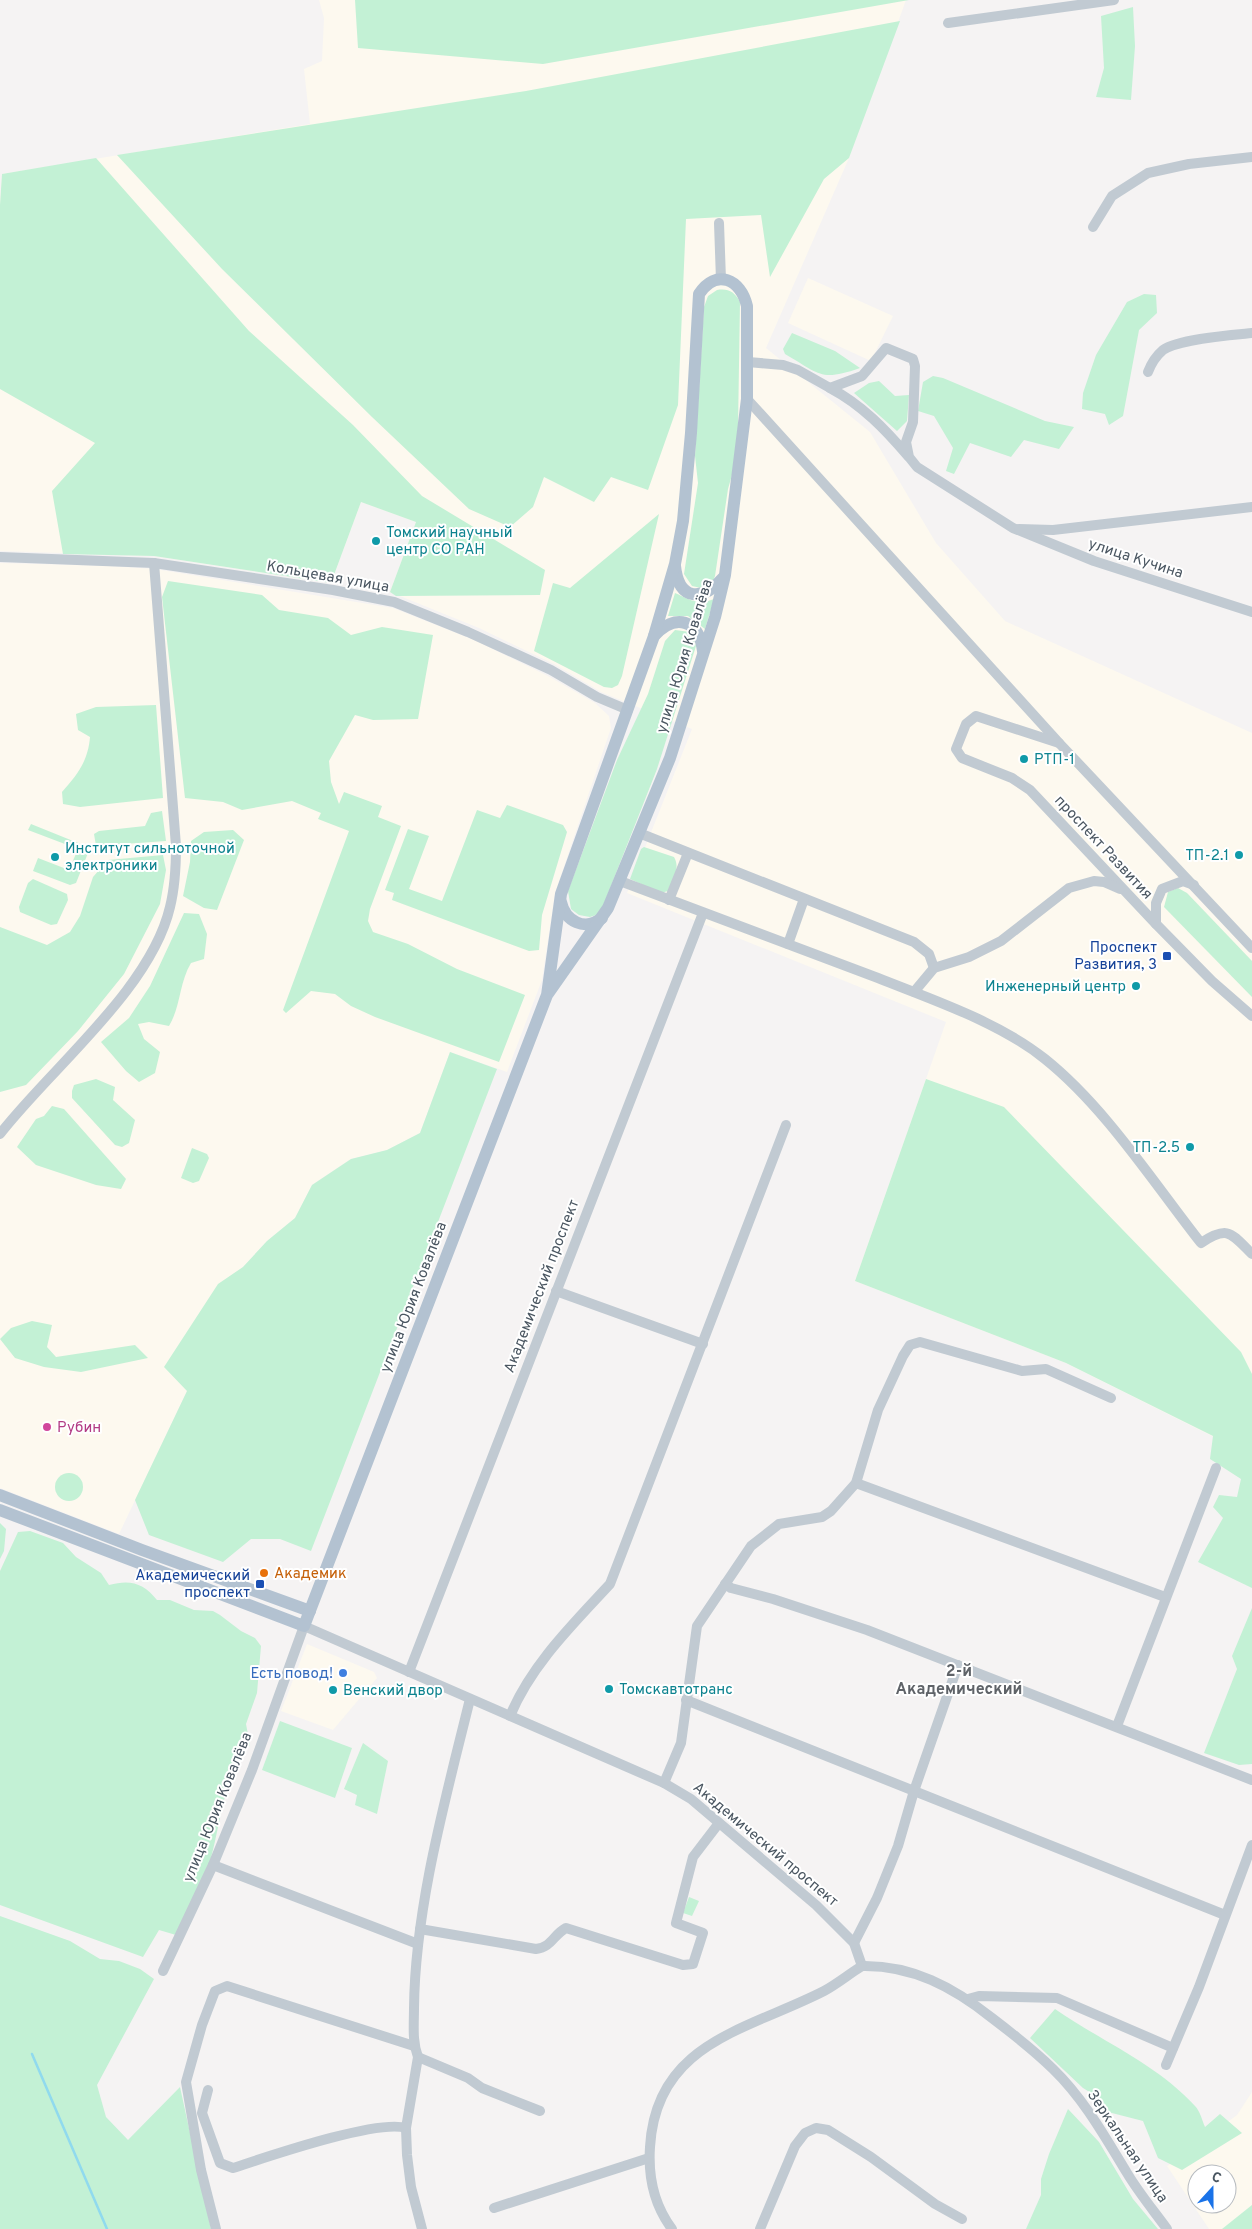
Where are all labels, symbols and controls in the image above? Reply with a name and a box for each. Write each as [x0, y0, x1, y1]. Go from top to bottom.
place label: Томский научный центр СО РАН [386, 524, 513, 560]
marker: Томский научный центр СО РАН [370, 535, 382, 547]
street label: улица Кучина [1086, 535, 1185, 584]
street label: Кольцевая улица [265, 557, 390, 598]
street label: улица Юрия Ковалёва [653, 577, 718, 736]
place label: РТП-1 [1034, 751, 1075, 770]
marker: РТП-1 [1018, 753, 1030, 765]
street label: проспект Развития [1050, 792, 1156, 904]
place label: Институт сильноточной электроники [65, 840, 235, 876]
place label: ТП-2.1 [1185, 847, 1229, 866]
marker: ТП-2.1 [1233, 849, 1245, 861]
marker: Институт сильноточной электроники [49, 851, 61, 863]
place label: Проспект Развития, 3 [1074, 939, 1157, 975]
marker: Проспект Развития, 3 [1161, 950, 1173, 962]
place label: Инженерный центр [985, 978, 1126, 997]
marker: Инженерный центр [1130, 980, 1142, 992]
place label: ТП-2.5 [1132, 1139, 1180, 1158]
marker: ТП-2.5 [1184, 1141, 1196, 1153]
street label: Академический проспект [501, 1197, 584, 1376]
street label: улица Юрия Ковалёва [377, 1219, 452, 1376]
place label: Рубин [57, 1419, 101, 1438]
marker: Рубин [41, 1421, 53, 1433]
place label: Академик [274, 1565, 347, 1584]
place label: Академический проспект [135, 1567, 250, 1603]
marker: Академик [258, 1567, 270, 1579]
marker: Академический проспект [254, 1578, 266, 1590]
district label: 2-й Академический [896, 1662, 1022, 1700]
place label: Есть повод! [250, 1665, 333, 1684]
marker: Есть повод! [337, 1667, 349, 1679]
place label: Томскавтотранс [619, 1681, 733, 1700]
place label: Венский двор [343, 1682, 443, 1701]
marker: Томскавтотранс [603, 1683, 615, 1695]
marker: Венский двор [327, 1684, 339, 1696]
street label: улица Юрия Ковалёва [180, 1730, 257, 1885]
street label: Академический проспект [688, 1779, 842, 1912]
street label: Зеркальная улица [1082, 2087, 1172, 2207]
north arrow [1187, 2164, 1237, 2214]
text: С [1209, 2169, 1223, 2188]

